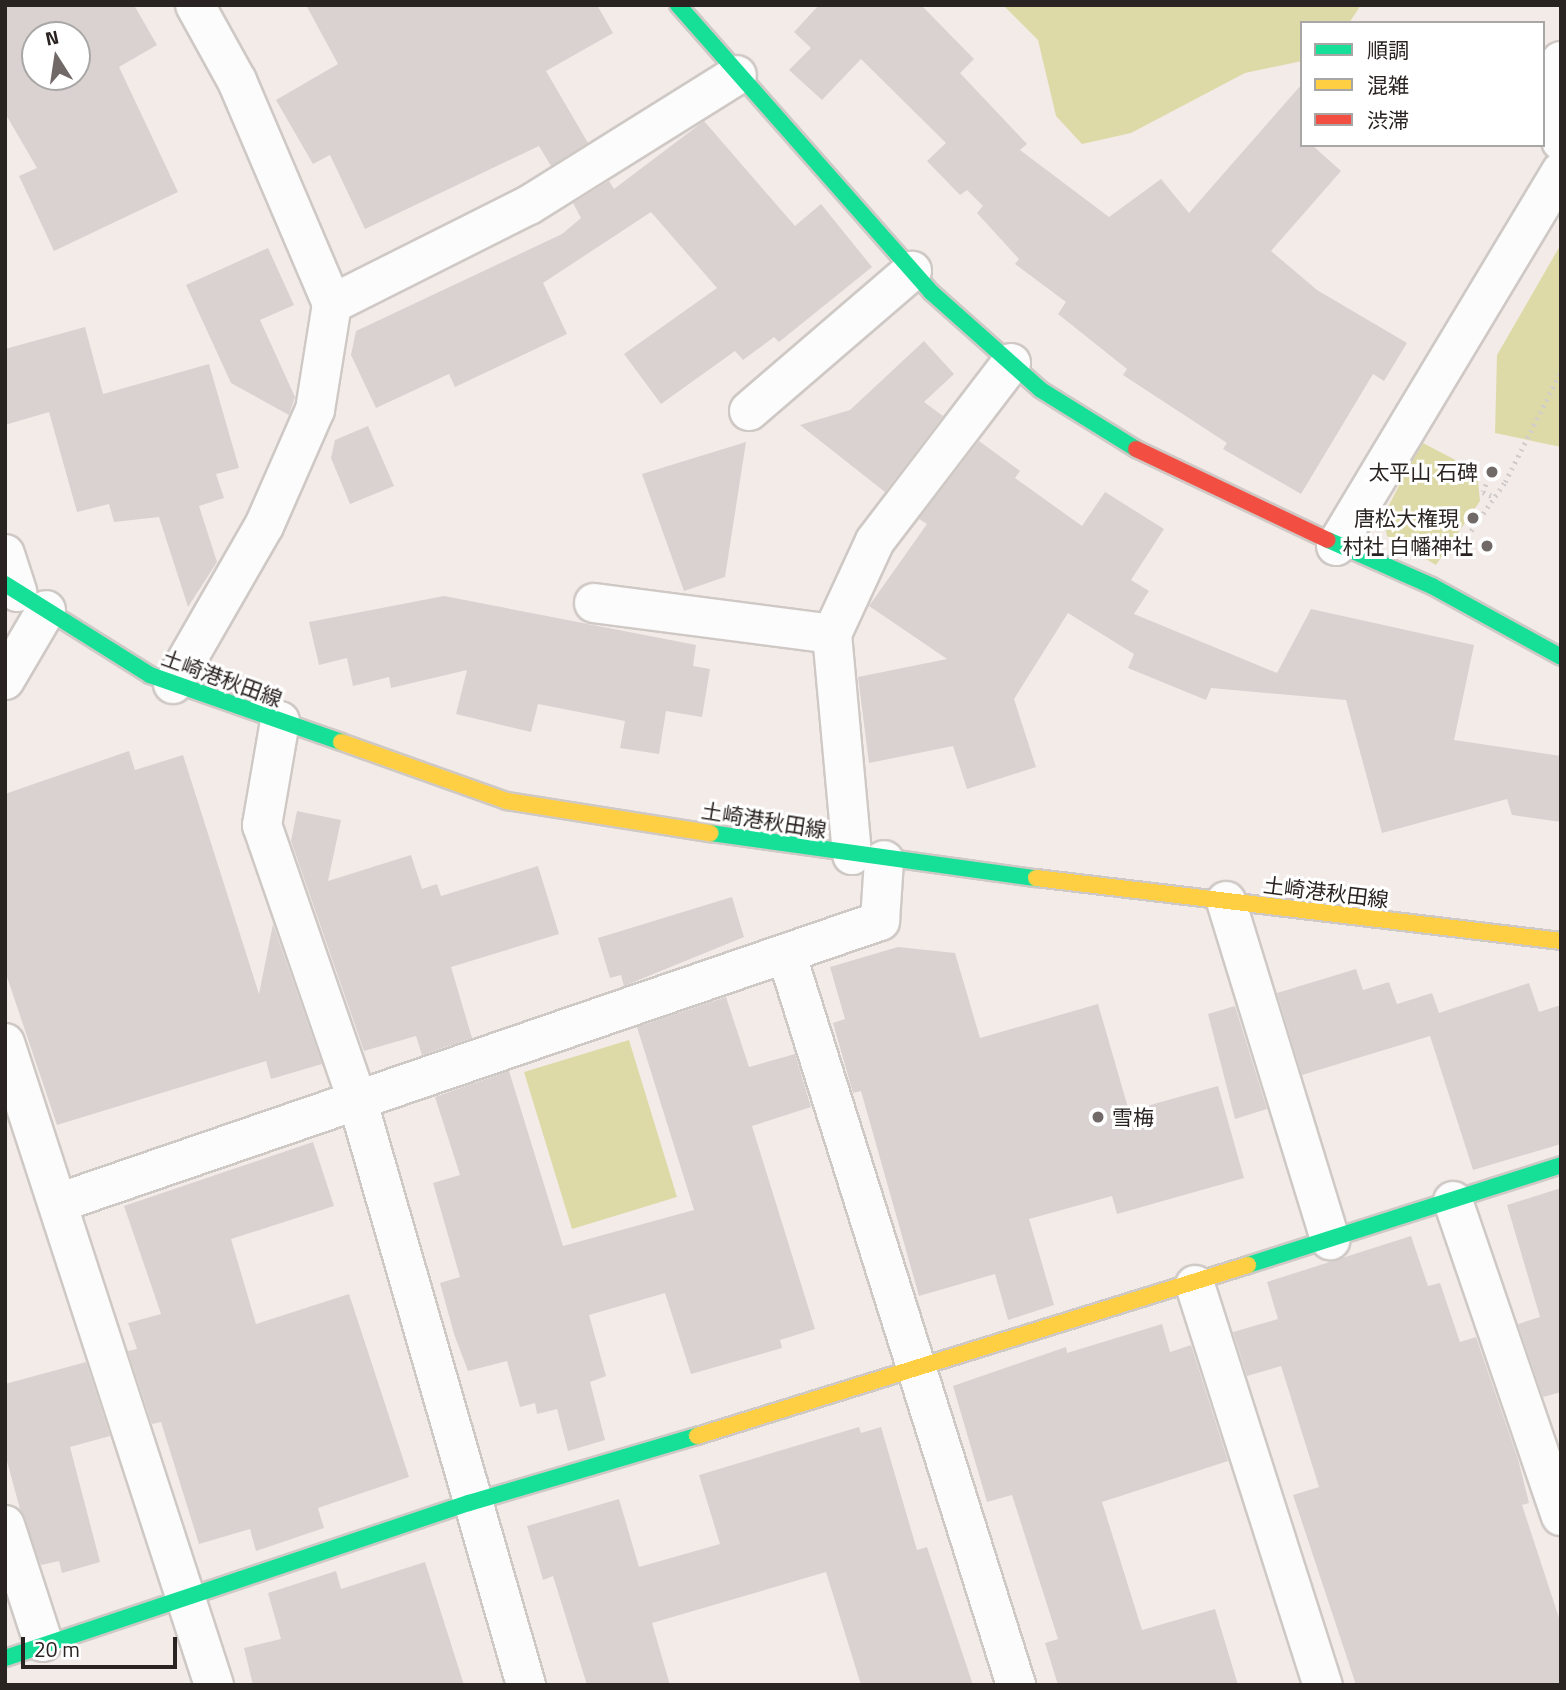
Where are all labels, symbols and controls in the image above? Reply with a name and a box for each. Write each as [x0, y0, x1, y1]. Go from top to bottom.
north arrow [21, 21, 91, 91]
text: N [42, 21, 61, 52]
legend [1300, 21, 1545, 147]
text: 順調 [1367, 34, 1409, 66]
text: 混雑 [1367, 69, 1409, 101]
text: 渋滞 [1367, 104, 1409, 136]
place label: 太平山 石碑 [1368, 459, 1478, 485]
marker: 太平山 石碑 [1484, 464, 1500, 480]
place label: 唐松大権現 [1354, 505, 1459, 531]
marker: 唐松大権現 [1465, 510, 1481, 526]
place label: 村社 白幡神社 [1342, 533, 1473, 559]
marker: 村社 白幡神社 [1479, 538, 1495, 554]
street label: 土崎港秋田線 [158, 645, 286, 711]
street label: 土崎港秋田線 [700, 798, 828, 842]
street label: 土崎港秋田線 [1262, 872, 1390, 912]
place label: 雪梅 [1112, 1104, 1154, 1130]
marker: 雪梅 [1090, 1109, 1106, 1125]
scale bar [24, 1624, 180, 1668]
text: 20 m [34, 1633, 80, 1665]

